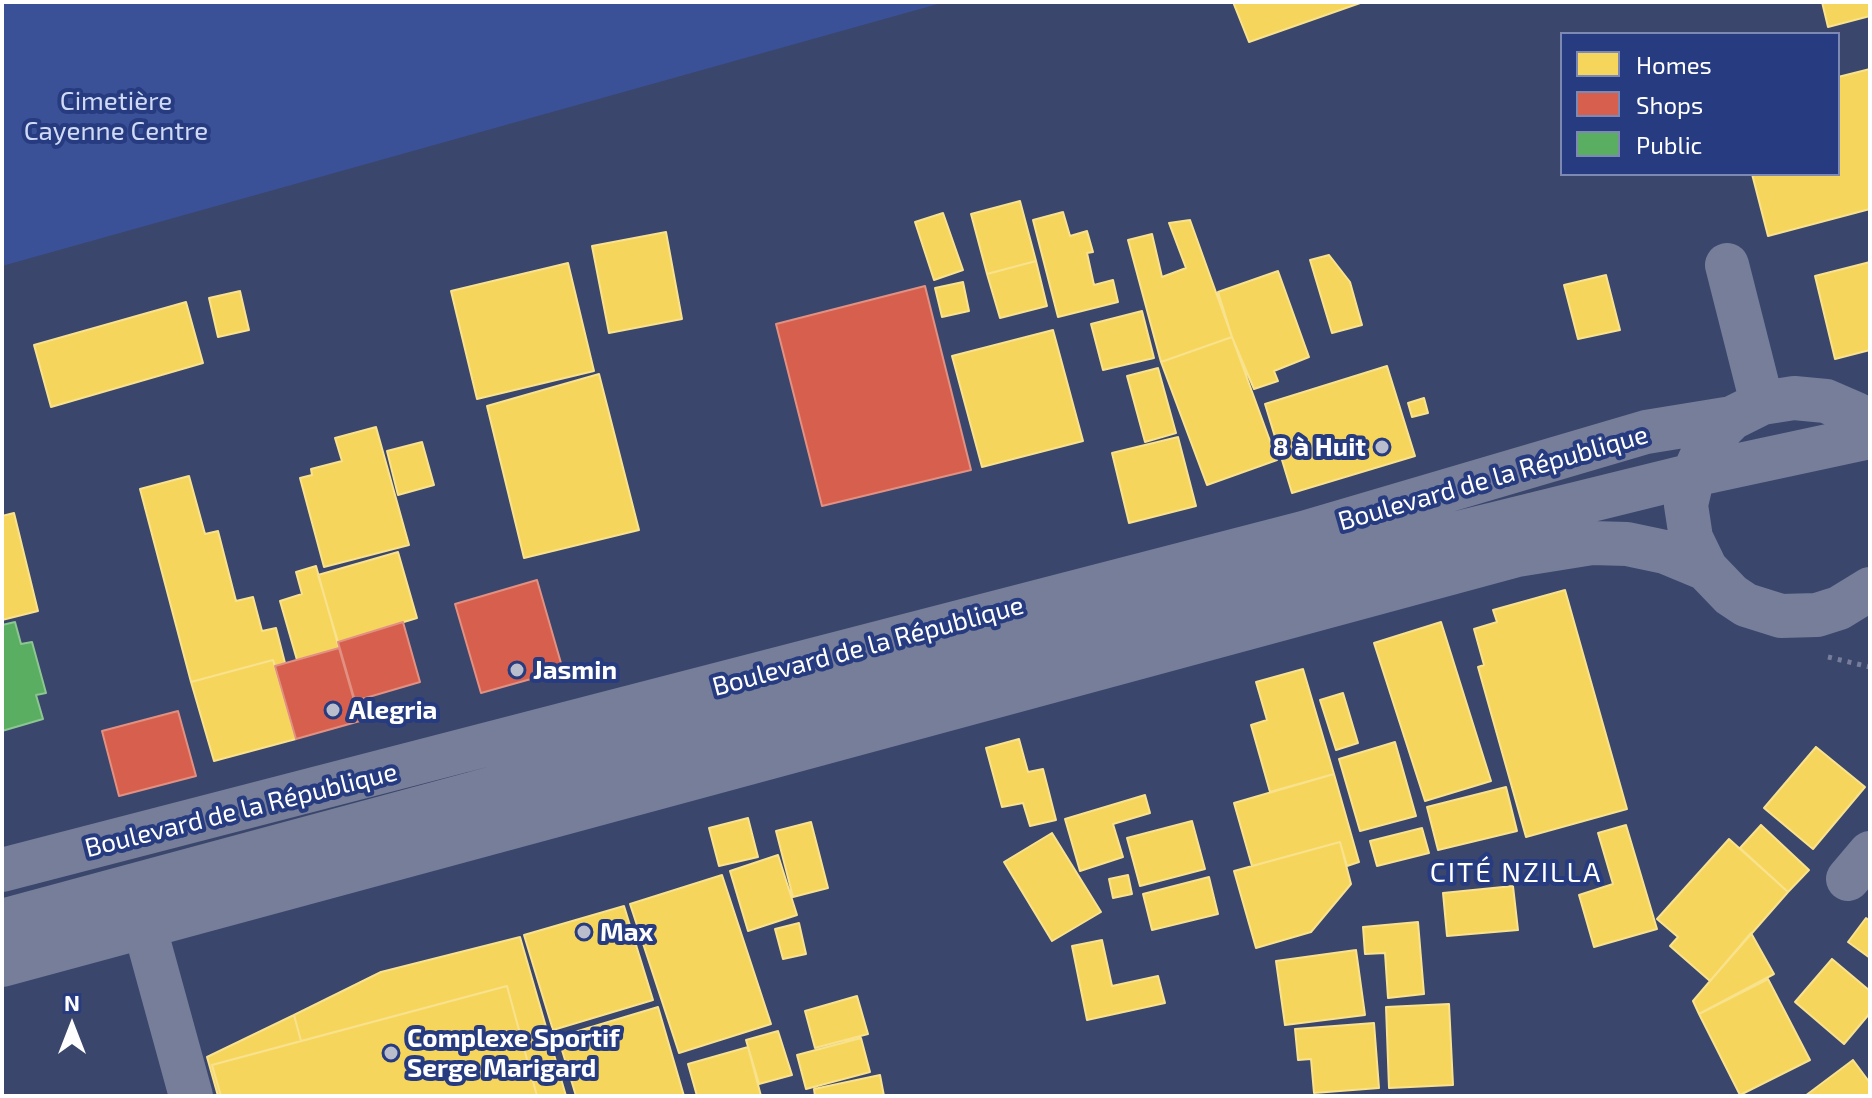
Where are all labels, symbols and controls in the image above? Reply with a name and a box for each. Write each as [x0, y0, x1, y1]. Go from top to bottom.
legend [1560, 32, 1840, 176]
text: Homes [1636, 50, 1712, 79]
park label: Cimetière Cayenne Centre [24, 85, 208, 146]
text: Shops [1636, 90, 1703, 119]
text: Public [1636, 130, 1702, 159]
street label: Boulevard de la République [1334, 419, 1652, 537]
place label: 8 à Huit [1273, 431, 1366, 463]
marker: 8 à Huit [1373, 438, 1391, 456]
street label: Boulevard de la République [709, 589, 1027, 703]
place label: Jasmin [533, 654, 617, 686]
marker: Jasmin [508, 661, 526, 679]
place label: Alegria [349, 694, 437, 726]
marker: Alegria [324, 701, 342, 719]
street label: Boulevard de la République [82, 756, 400, 864]
district label: CITÉ NZILLA [1430, 856, 1602, 890]
place label: Max [600, 916, 653, 948]
marker: Max [575, 923, 593, 941]
north arrow [32, 986, 112, 1066]
text: N [64, 989, 80, 1015]
place label: Complexe Sportif Serge Marigard [407, 1022, 620, 1084]
marker: Complexe Sportif Serge Marigard [382, 1044, 400, 1062]

